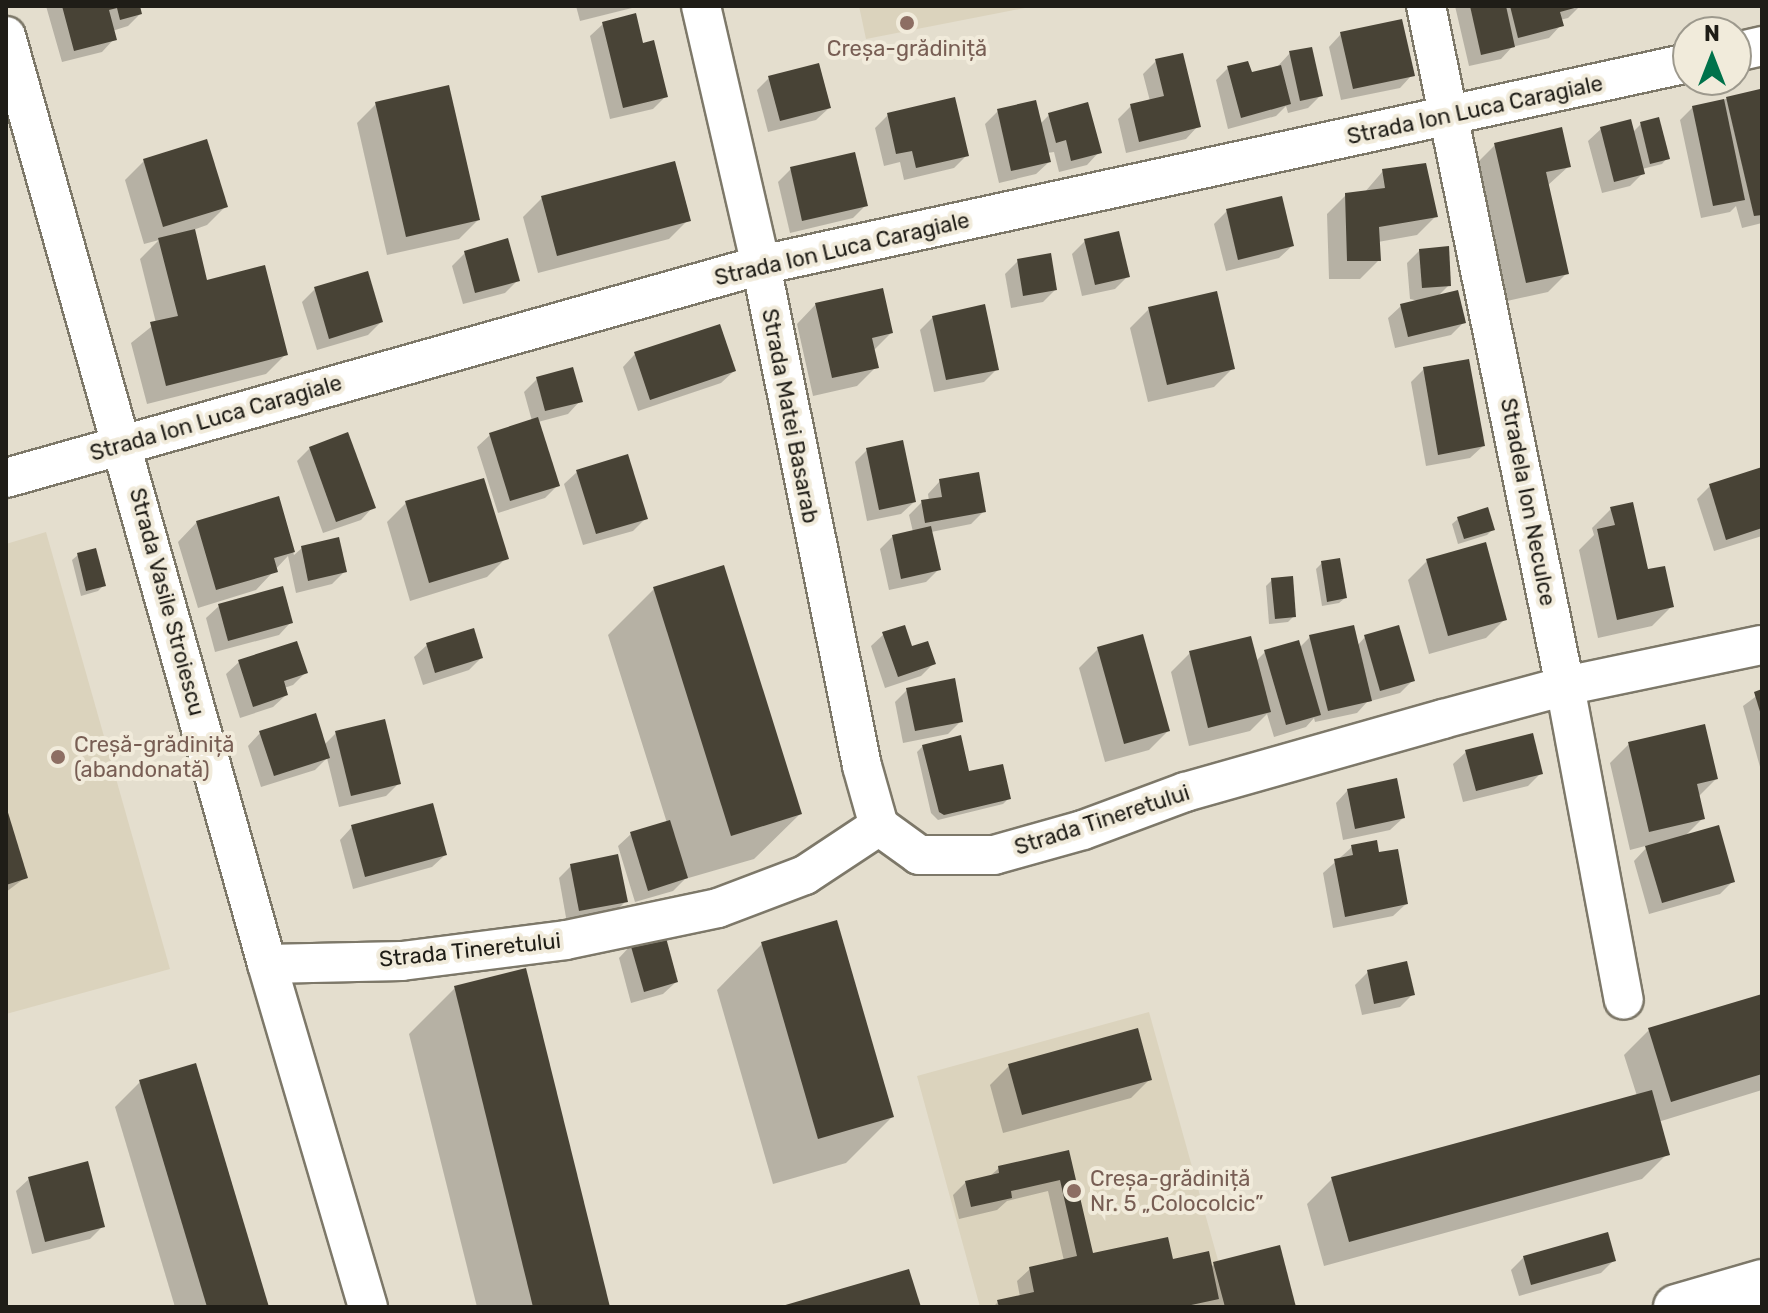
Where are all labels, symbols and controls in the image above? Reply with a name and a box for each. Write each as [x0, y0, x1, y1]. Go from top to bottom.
marker: Creșa-grădiniță [898, 14, 916, 32]
north arrow [1672, 16, 1752, 96]
text: N [1704, 20, 1720, 47]
place label: Creșa-grădiniță [827, 36, 987, 62]
street label: Strada Ion Luca Caragiale [1345, 70, 1605, 150]
street label: Strada Ion Luca Caragiale [712, 207, 972, 291]
street label: Strada Matei Basarab [756, 306, 824, 526]
street label: Strada Ion Luca Caragiale [87, 369, 345, 467]
street label: Stradela Ion Neculce [1495, 396, 1561, 608]
street label: Strada Vasile Stroiescu [124, 485, 210, 719]
place label: Creșă-grădiniță (abandonată) [74, 731, 234, 782]
marker: Creșă-grădiniță (abandonată) [49, 748, 67, 766]
street label: Strada Tineretului [1011, 779, 1193, 861]
street label: Strada Tineretului [378, 927, 562, 973]
place label: Creșa-grădiniță Nr. 5 „Colocolcic” [1090, 1165, 1263, 1216]
marker: Creșa-grădiniță Nr. 5 „Colocolcic” [1065, 1182, 1083, 1200]

